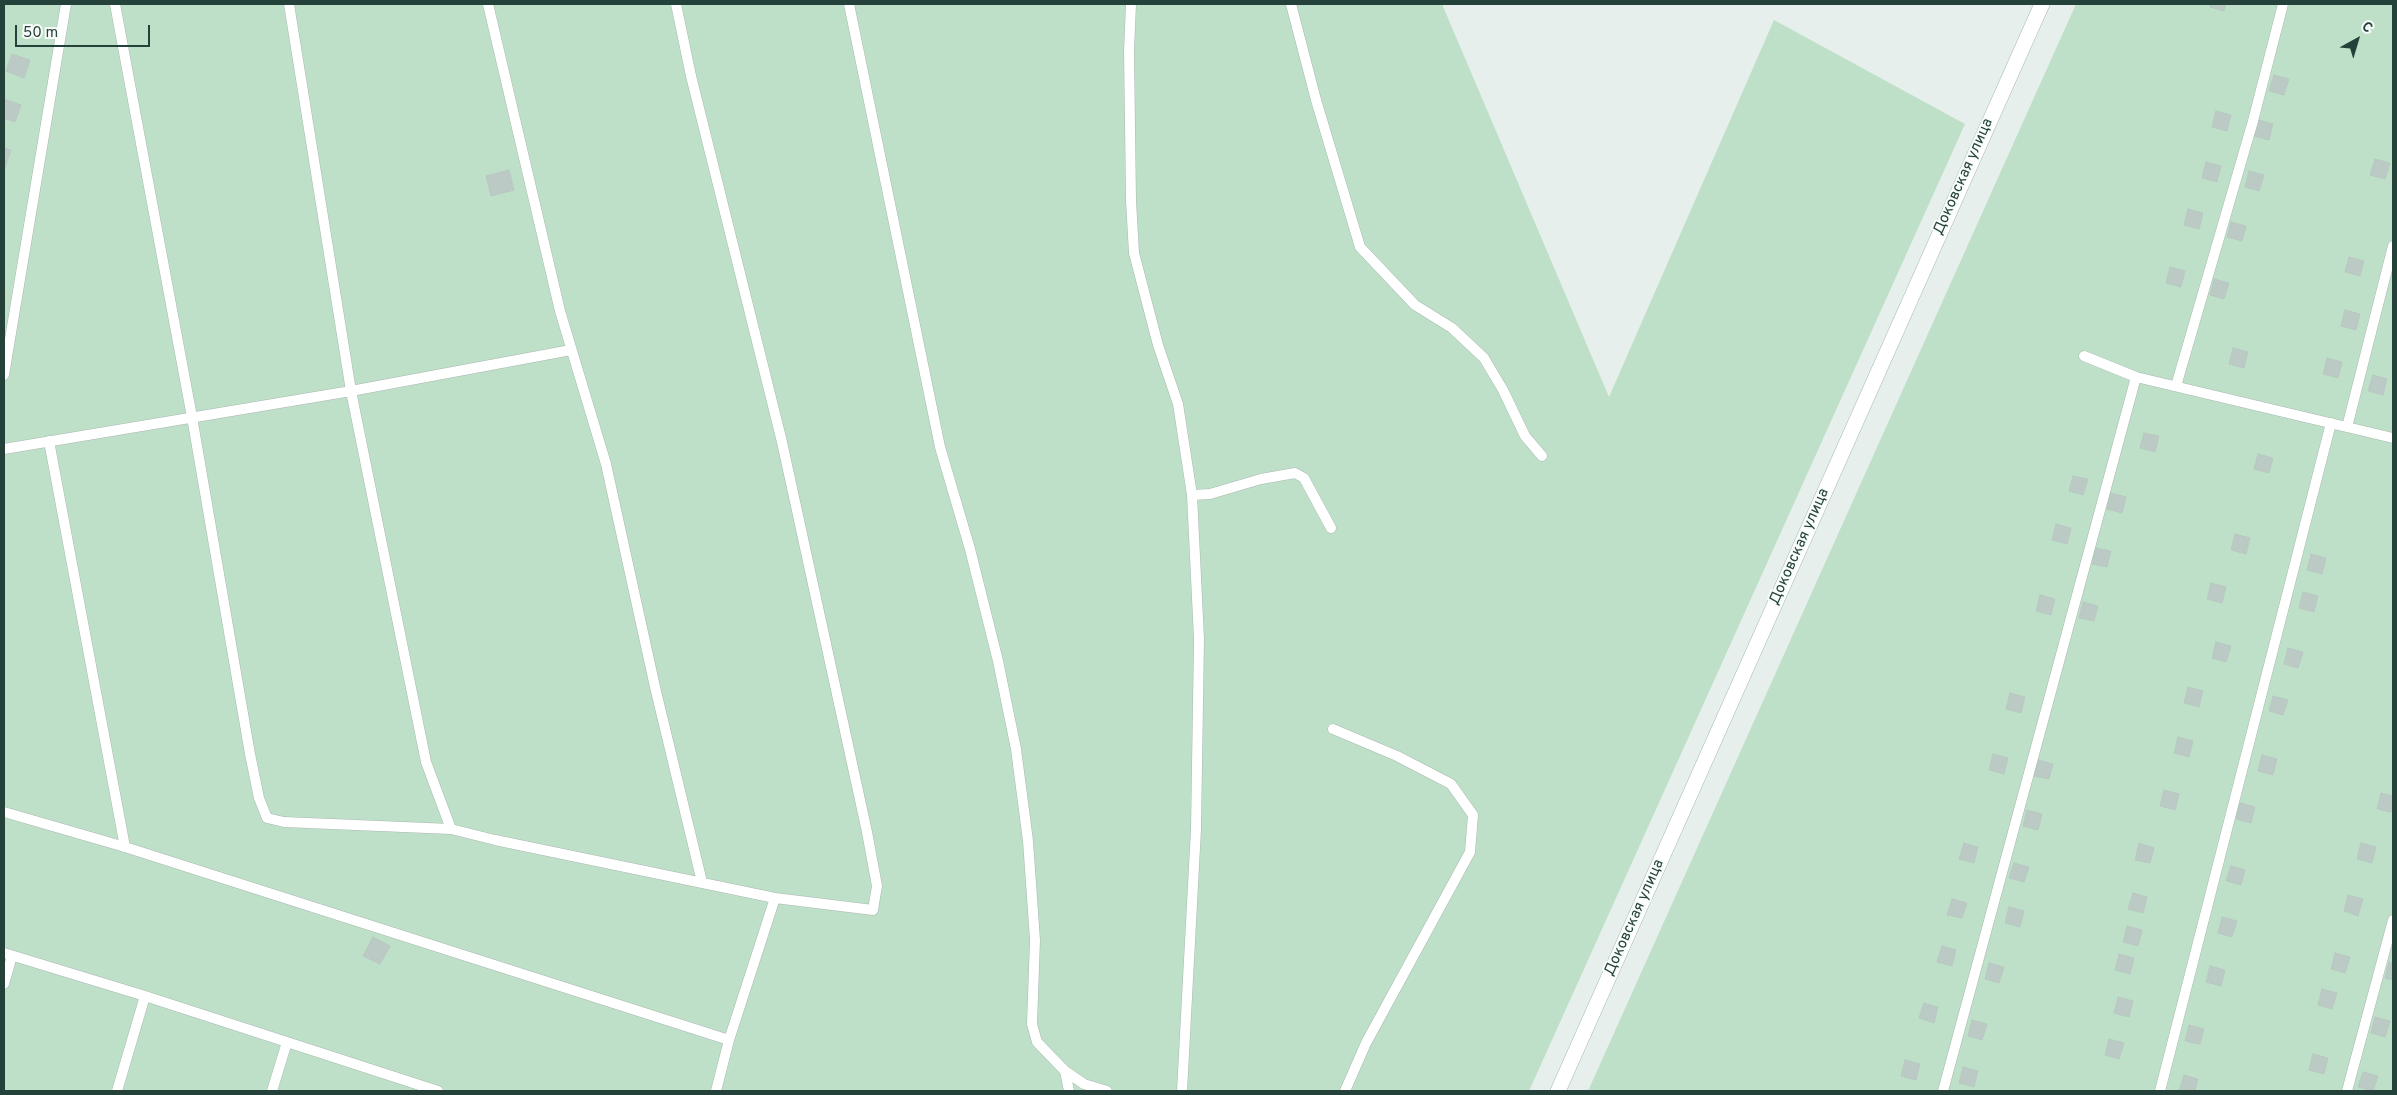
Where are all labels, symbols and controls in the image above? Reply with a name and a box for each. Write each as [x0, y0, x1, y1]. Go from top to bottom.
scale bar [18, 15, 152, 47]
north arrow [2332, 15, 2382, 65]
text: С [2358, 19, 2376, 37]
text: 50 m [23, 24, 58, 43]
street label: Доковская улица [1930, 116, 1998, 238]
street label: Доковская улица [1766, 486, 1834, 608]
street label: Доковская улица [1601, 857, 1669, 979]

